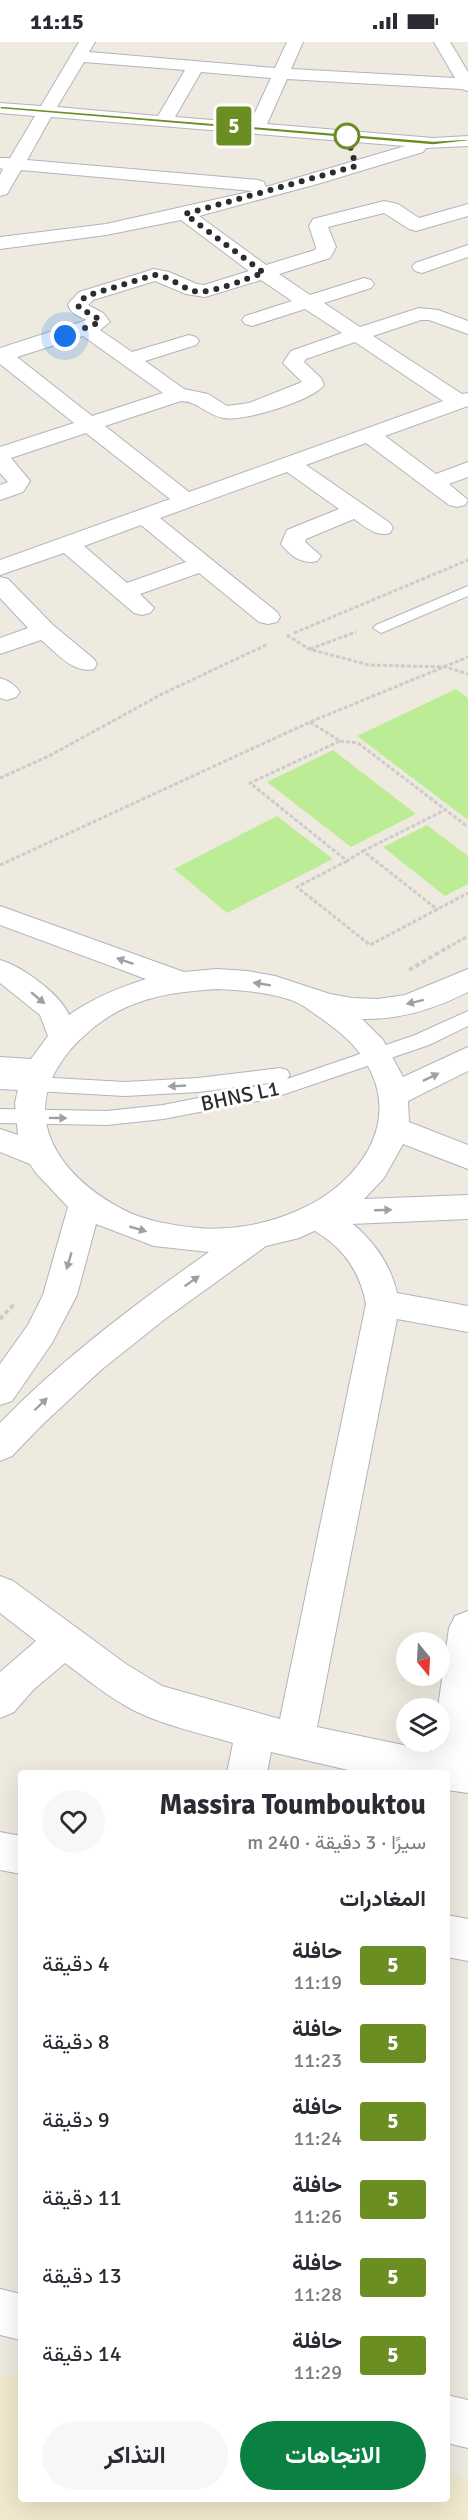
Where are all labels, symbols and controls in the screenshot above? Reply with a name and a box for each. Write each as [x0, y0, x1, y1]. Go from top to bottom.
text: 11:15 [30, 8, 84, 35]
line badge: 5 [214, 106, 254, 146]
text: 5 [228, 113, 240, 139]
unlabelled marker [334, 123, 360, 149]
your location [50, 321, 80, 351]
one-way arrow [116, 956, 134, 966]
one-way arrow [252, 980, 271, 989]
one-way arrow [30, 991, 46, 1004]
one-way arrow [406, 998, 424, 1008]
one-way arrow [423, 1072, 440, 1081]
street label: BHNS L1 [198, 1075, 282, 1117]
one-way arrow [167, 1082, 186, 1091]
one-way arrow [49, 1113, 68, 1123]
one-way arrow [374, 1206, 393, 1215]
one-way arrow [129, 1225, 147, 1234]
one-way arrow [64, 1252, 74, 1271]
one-way arrow [184, 1276, 200, 1287]
one-way arrow [34, 1398, 48, 1412]
north arrow [396, 1632, 450, 1686]
map controls [396, 1632, 450, 1752]
button: layers [396, 1698, 450, 1752]
text: Massira Toumbouktou [159, 1788, 426, 1822]
button: heart [42, 1790, 105, 1853]
text: سيرًا · 3 دقيقة · 240 m [247, 1830, 426, 1855]
text: المغادرات [340, 1885, 426, 1912]
text: حافلة [292, 1937, 342, 1964]
text: 4 دقيقة [42, 1950, 110, 1977]
text: 5 [387, 1952, 399, 1978]
text: 11:19 [293, 1970, 342, 1995]
text: حافلة [292, 2015, 342, 2042]
text: 8 دقيقة [42, 2028, 110, 2055]
text: 5 [387, 2030, 399, 2056]
text: 11:23 [293, 2048, 342, 2073]
text: حافلة [292, 2093, 342, 2120]
text: 9 دقيقة [42, 2106, 110, 2133]
text: 5 [387, 2108, 399, 2134]
text: 11:24 [293, 2126, 342, 2151]
text: حافلة [292, 2171, 342, 2198]
text: 11 دقيقة [42, 2184, 122, 2211]
text: 5 [387, 2186, 399, 2212]
text: 11:26 [293, 2204, 342, 2229]
text: حافلة [292, 2249, 342, 2276]
text: 13 دقيقة [42, 2262, 122, 2289]
text: 5 [387, 2264, 399, 2290]
text: 11:28 [293, 2282, 342, 2307]
text: حافلة [292, 2327, 342, 2354]
text: 14 دقيقة [42, 2340, 122, 2367]
text: 5 [387, 2342, 399, 2368]
text: 11:29 [293, 2360, 342, 2385]
button: التذاكر [42, 2421, 228, 2490]
button: الاتجاهات [240, 2421, 426, 2490]

